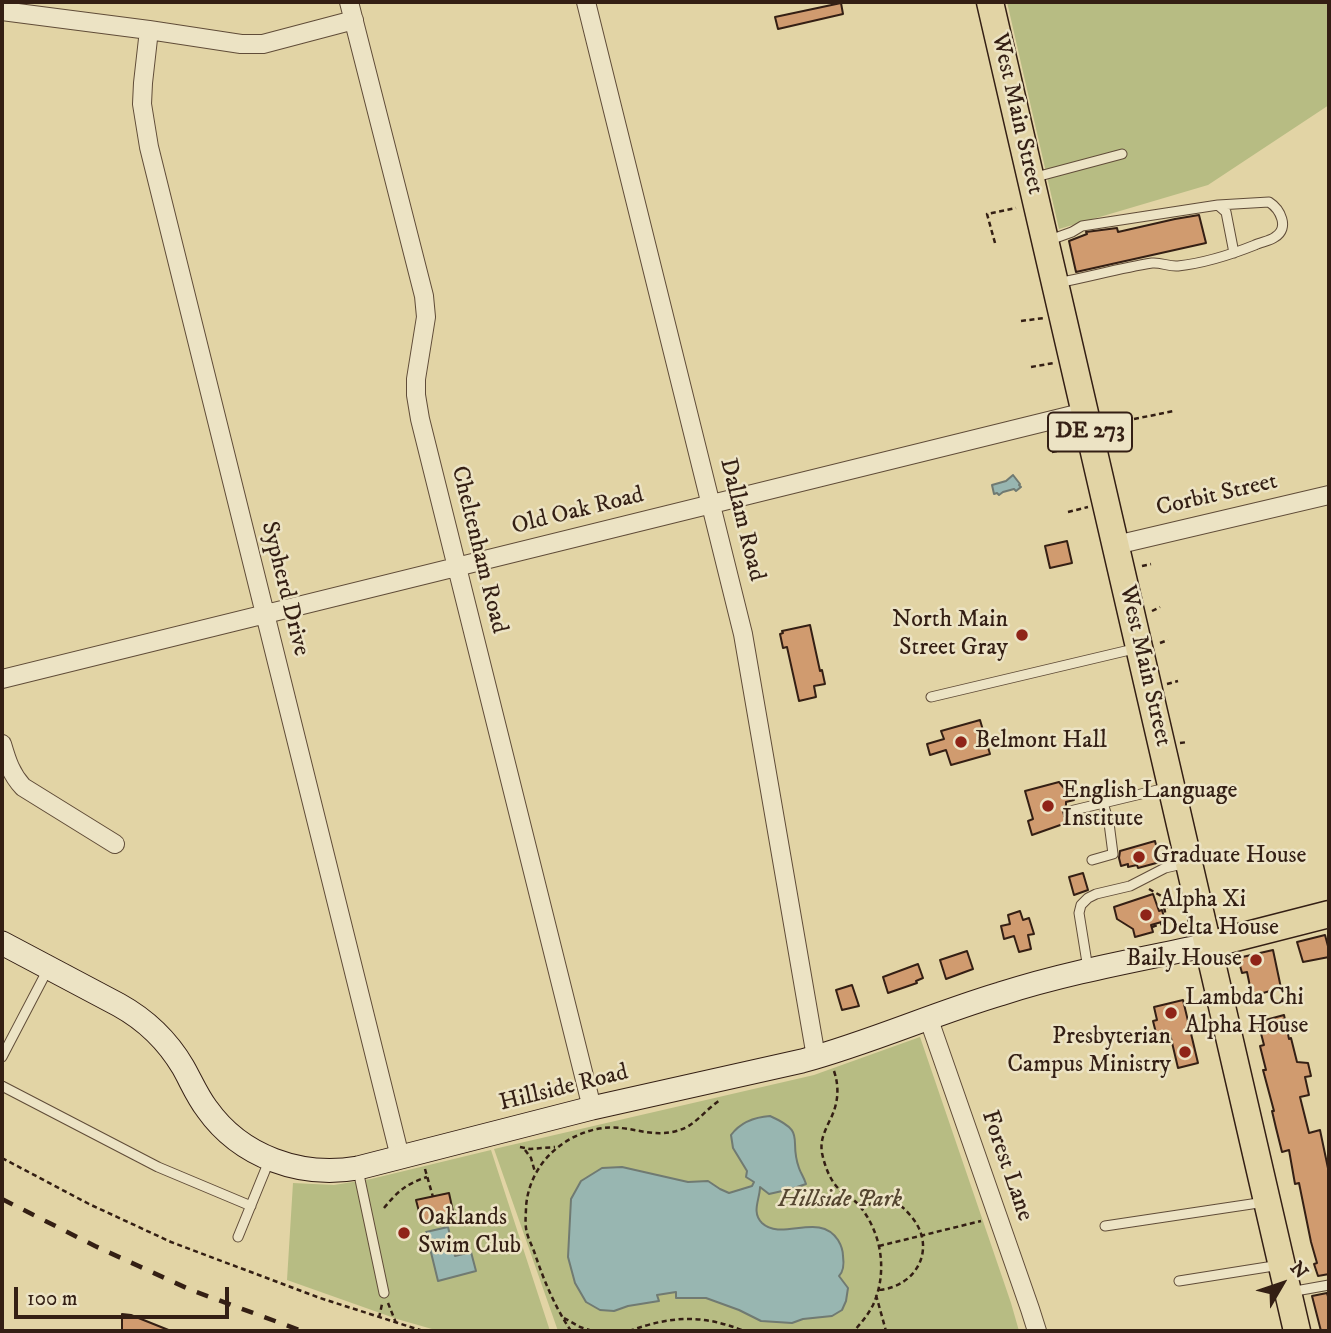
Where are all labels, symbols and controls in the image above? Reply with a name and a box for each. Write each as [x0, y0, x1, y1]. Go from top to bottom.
street label: West Main Street [983, 31, 1049, 197]
road number: DE 273 [1048, 412, 1132, 452]
street label: Dallam Road [712, 456, 770, 584]
street label: Cheltenham Road [443, 463, 513, 637]
street label: Corbit Street [1154, 468, 1280, 524]
street label: Old Oak Road [509, 482, 647, 542]
street label: Sypherd Drive [253, 519, 315, 659]
street label: West Main Street [1111, 583, 1177, 749]
place label: North Main Street Gray [892, 607, 1008, 663]
marker: North Main Street Gray [1014, 627, 1030, 643]
place label: Belmont Hall [975, 728, 1107, 756]
marker: Belmont Hall [953, 734, 969, 750]
place label: English Language Institute [1062, 778, 1237, 834]
marker: English Language Institute [1040, 798, 1056, 814]
place label: Graduate House [1153, 843, 1306, 871]
marker: Graduate House [1131, 849, 1147, 865]
place label: Alpha Xi Delta House [1160, 887, 1279, 943]
marker: Alpha Xi Delta House [1138, 907, 1154, 923]
place label: Baily House [1126, 946, 1242, 974]
marker: Baily House [1248, 952, 1264, 968]
place label: Lambda Chi Alpha House [1185, 985, 1308, 1041]
marker: Lambda Chi Alpha House [1163, 1005, 1179, 1021]
place label: Presbyterian Campus Ministry [1007, 1024, 1171, 1080]
marker: Presbyterian Campus Ministry [1177, 1044, 1193, 1060]
street label: Hillside Road [497, 1059, 631, 1119]
street label: Forest Lane [974, 1107, 1038, 1225]
park label: Hillside Park [778, 1187, 902, 1215]
place label: Oaklands Swim Club [418, 1205, 521, 1261]
marker: Oaklands Swim Club [396, 1225, 412, 1241]
north arrow [1247, 1249, 1317, 1319]
text: N [1285, 1257, 1313, 1284]
scale bar [18, 1274, 233, 1318]
text: 100 m [27, 1286, 78, 1312]

